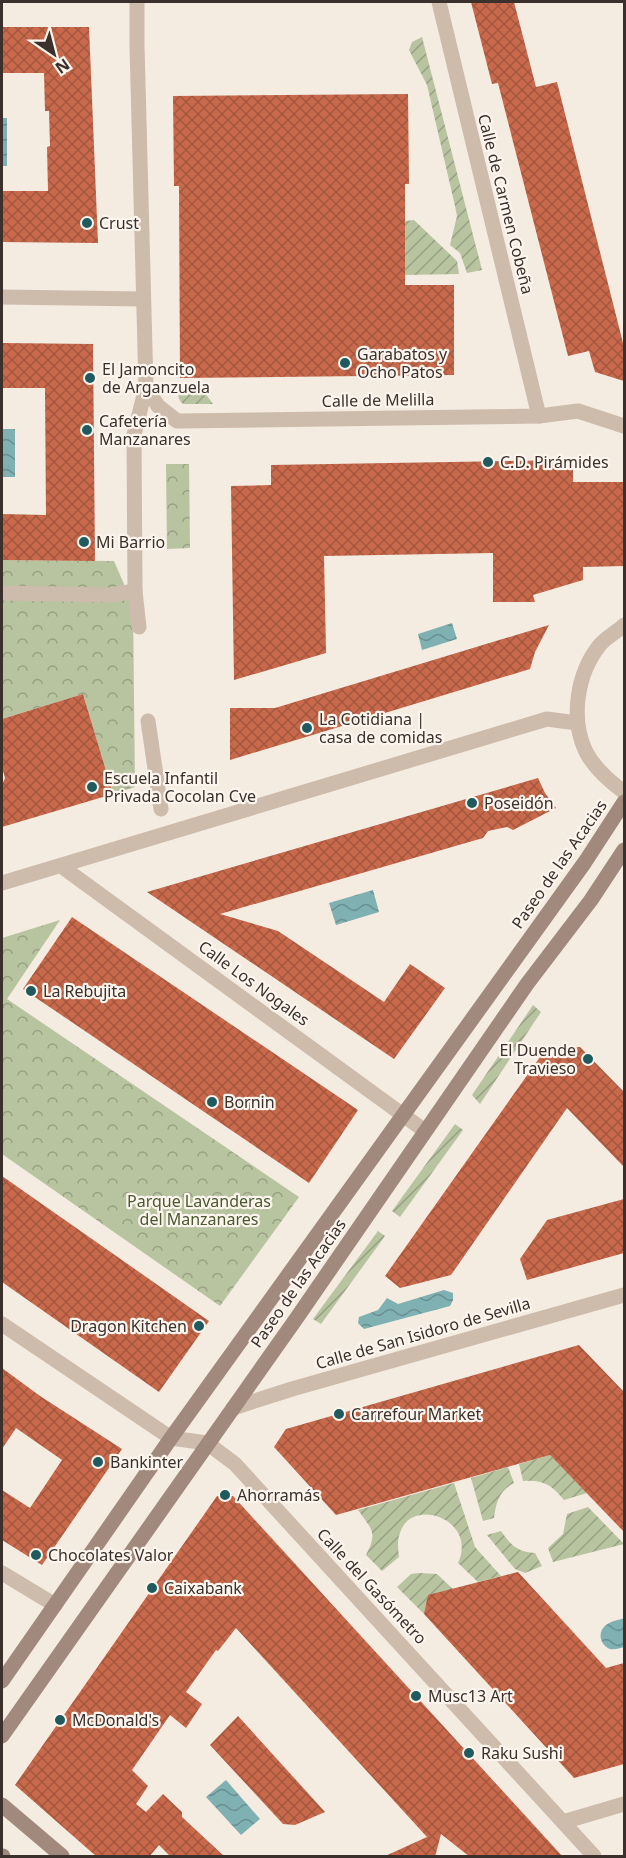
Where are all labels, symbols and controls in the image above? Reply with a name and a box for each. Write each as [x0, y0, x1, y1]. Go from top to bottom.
north arrow [24, 24, 84, 84]
text: N [51, 54, 74, 79]
street label: Calle de Carmen Cobeña [473, 112, 539, 296]
place label: Crust [99, 212, 139, 234]
marker: Crust [80, 216, 94, 230]
place label: Garabatos y Ocho Patos [357, 343, 448, 383]
marker: Garabatos y Ocho Patos [338, 356, 352, 370]
place label: El Jamoncito de Arganzuela [102, 358, 210, 398]
marker: El Jamoncito de Arganzuela [83, 371, 97, 385]
street label: Calle de Melilla [322, 388, 434, 412]
place label: Cafetería Manzanares [99, 410, 191, 450]
marker: Cafetería Manzanares [80, 423, 94, 437]
place label: C.D. Pirámides [500, 451, 609, 473]
marker: C.D. Pirámides [481, 455, 495, 469]
place label: Mi Barrio [96, 531, 165, 553]
marker: Mi Barrio [77, 535, 91, 549]
place label: La Cotidiana | casa de comidas [319, 708, 442, 748]
marker: La Cotidiana | casa de comidas [300, 721, 314, 735]
place label: Escuela Infantil Privada Cocolan Cve [104, 767, 256, 807]
marker: Escuela Infantil Privada Cocolan Cve [85, 780, 99, 794]
place label: Poseidón [484, 792, 554, 814]
street label: Paseo de las Acacias [506, 795, 612, 933]
marker: Poseidón [465, 796, 479, 810]
street label: Calle Los Nogales [194, 935, 314, 1031]
place label: La Rebujita [43, 980, 126, 1002]
marker: La Rebujita [24, 984, 38, 998]
place label: El Duende Travieso [499, 1039, 576, 1079]
marker: El Duende Travieso [581, 1052, 595, 1066]
place label: Bornin [224, 1091, 275, 1113]
marker: Bornin [205, 1095, 219, 1109]
park label: Parque Lavanderas del Manzanares [127, 1190, 271, 1230]
street label: Paseo de las Acacias [245, 1214, 351, 1352]
street label: Calle de San Isidoro de Sevilla [313, 1292, 533, 1374]
place label: Dragon Kitchen [70, 1315, 187, 1337]
marker: Dragon Kitchen [192, 1319, 206, 1333]
place label: Carrefour Market [351, 1403, 482, 1425]
marker: Carrefour Market [332, 1407, 346, 1421]
place label: Bankinter [110, 1451, 184, 1473]
marker: Bankinter [91, 1455, 105, 1469]
place label: Ahorramás [237, 1484, 320, 1506]
marker: Ahorramás [218, 1488, 232, 1502]
street label: Calle del Gasómetro [312, 1523, 432, 1649]
place label: Chocolates Valor [48, 1544, 174, 1566]
marker: Chocolates Valor [29, 1548, 43, 1562]
place label: Caixabank [164, 1577, 242, 1599]
marker: Caixabank [145, 1581, 159, 1595]
place label: Musc13 Art [428, 1685, 513, 1707]
marker: Musc13 Art [409, 1689, 423, 1703]
place label: McDonald's [72, 1709, 159, 1731]
marker: McDonald's [53, 1713, 67, 1727]
place label: Raku Sushi [481, 1742, 563, 1764]
marker: Raku Sushi [462, 1746, 476, 1760]

